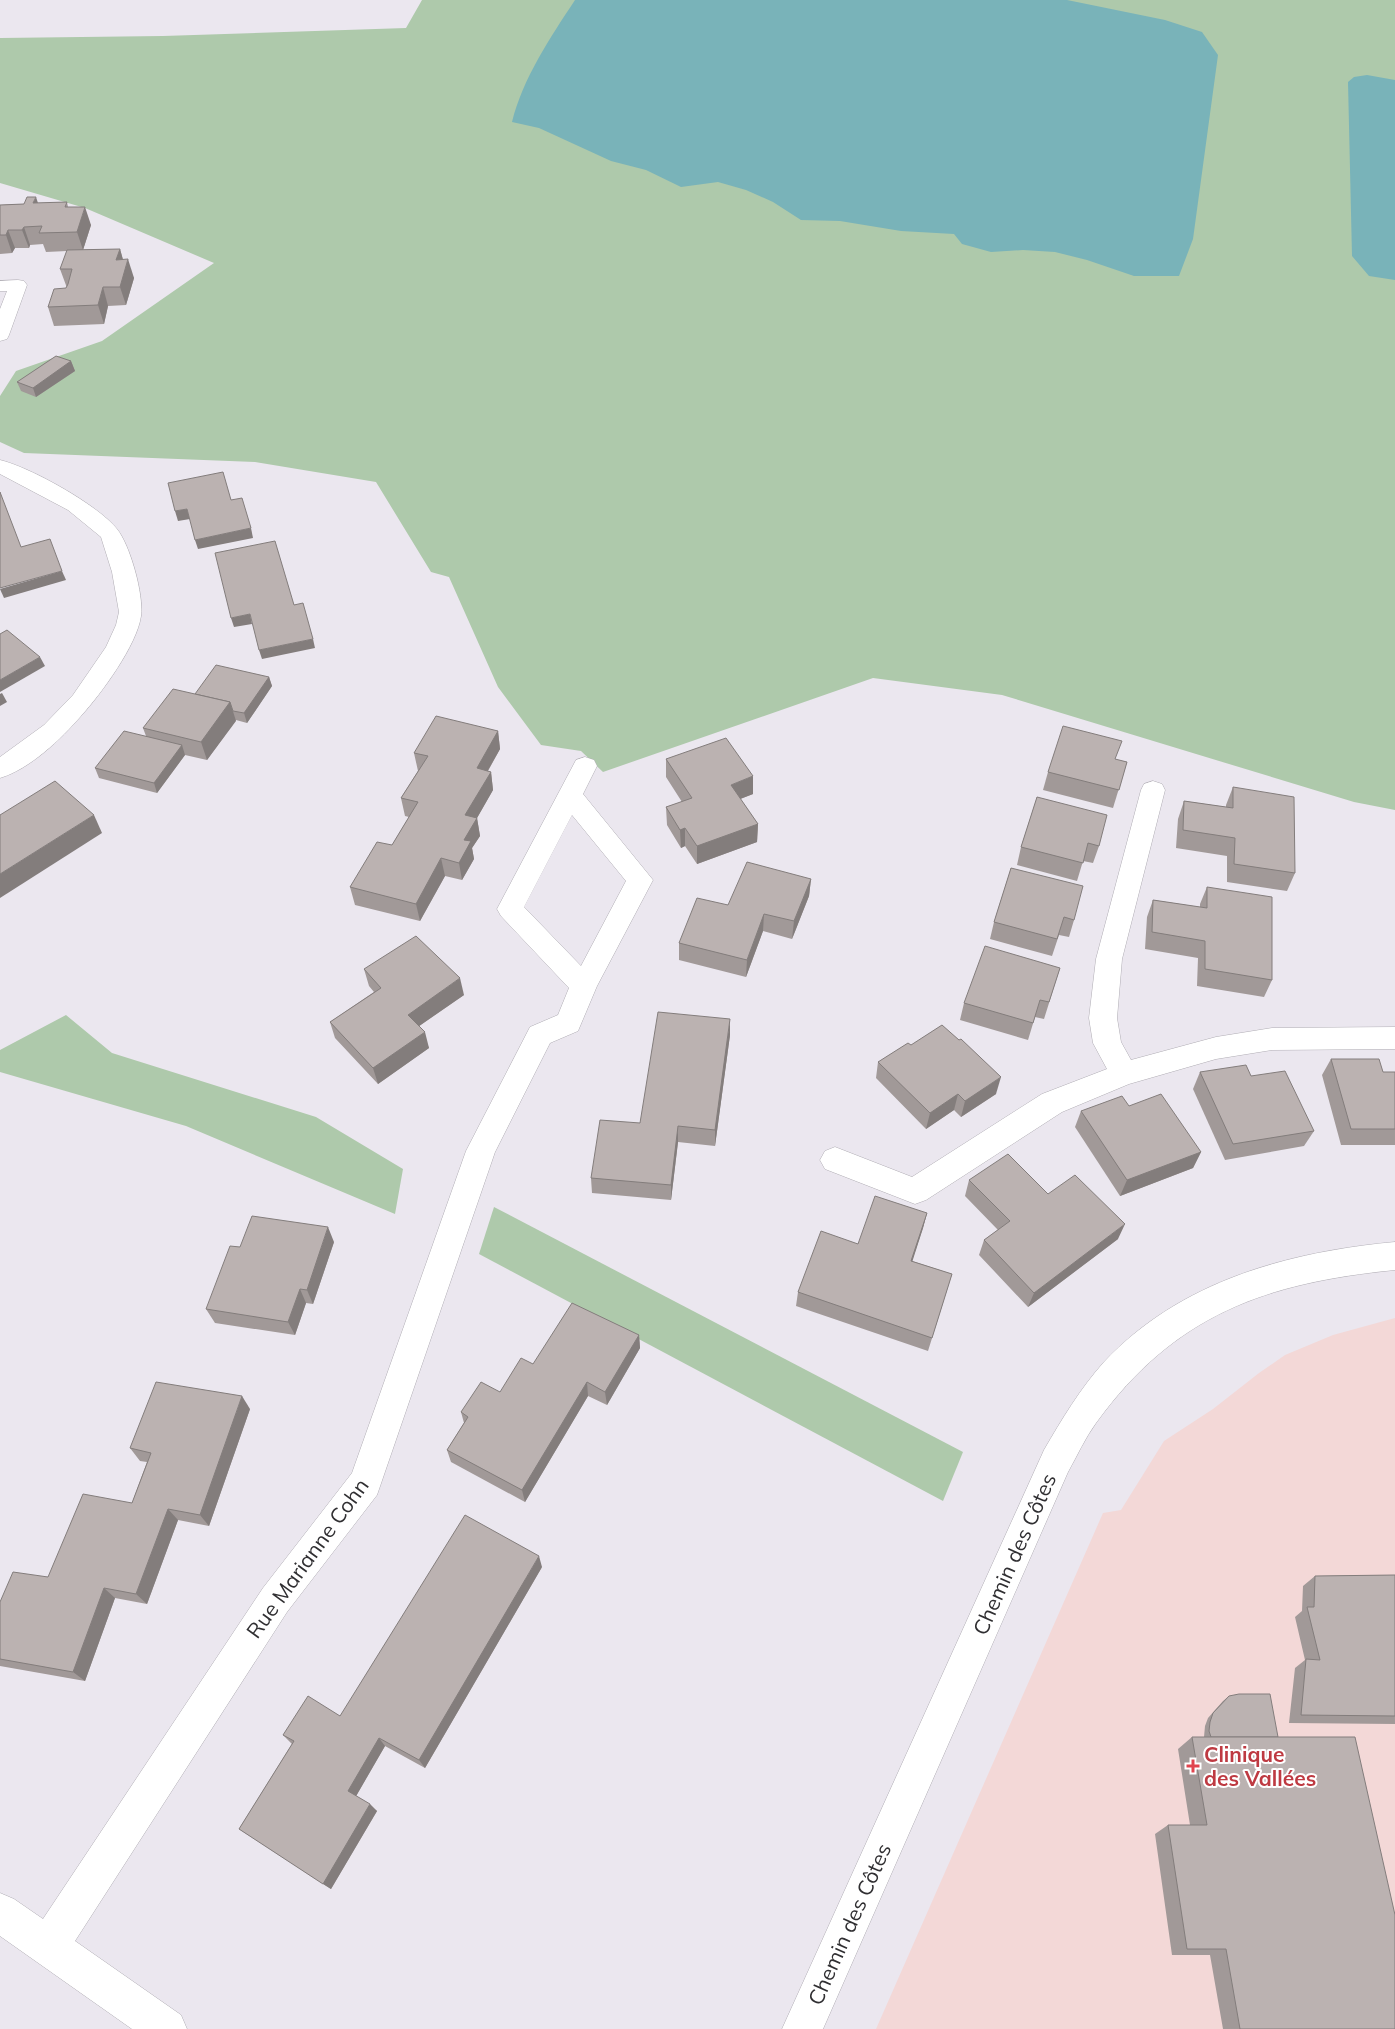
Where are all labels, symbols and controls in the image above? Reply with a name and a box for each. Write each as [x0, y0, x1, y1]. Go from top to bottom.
street label: Chemin des Côtes [967, 1469, 1061, 1639]
street label: Rue Marianne Cohn [240, 1473, 374, 1643]
place label: Clinique des Vallées [1204, 1741, 1316, 1791]
marker: Clinique des Vallées [1186, 1759, 1200, 1773]
street label: Chemin des Côtes [802, 1839, 896, 2009]

